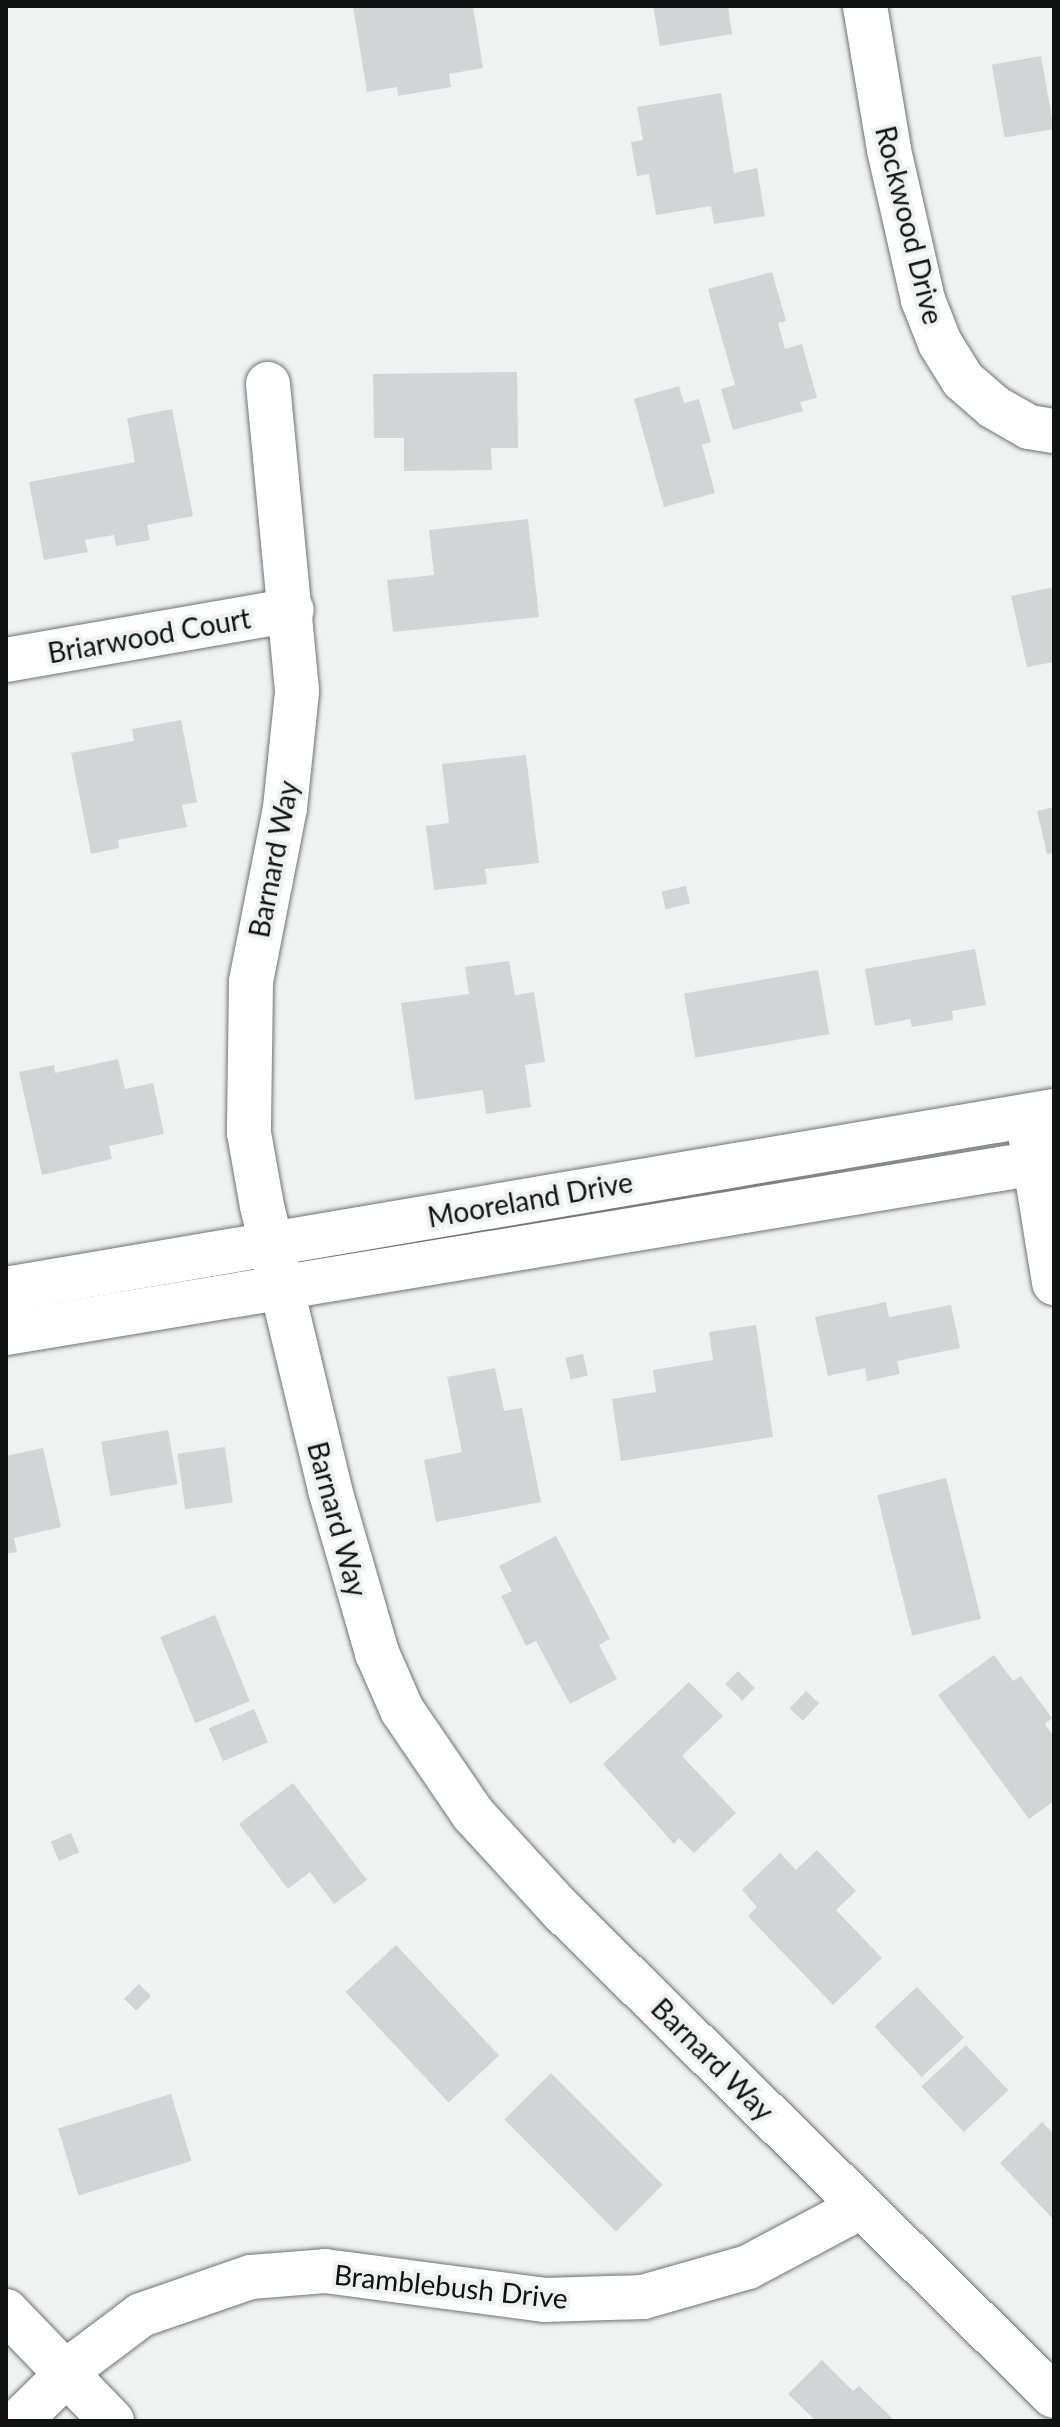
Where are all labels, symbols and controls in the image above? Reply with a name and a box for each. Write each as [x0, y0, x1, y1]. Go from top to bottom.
street label: Rockwood Drive [869, 122, 951, 328]
street label: Briarwood Court [45, 601, 253, 669]
street label: Barnard Way [241, 778, 305, 940]
street label: Mooreland Drive [425, 1164, 635, 1234]
street label: Barnard Way [301, 1438, 375, 1600]
street label: Barnard Way [645, 1991, 781, 2127]
street label: Bramblebush Drive [333, 2257, 569, 2315]

